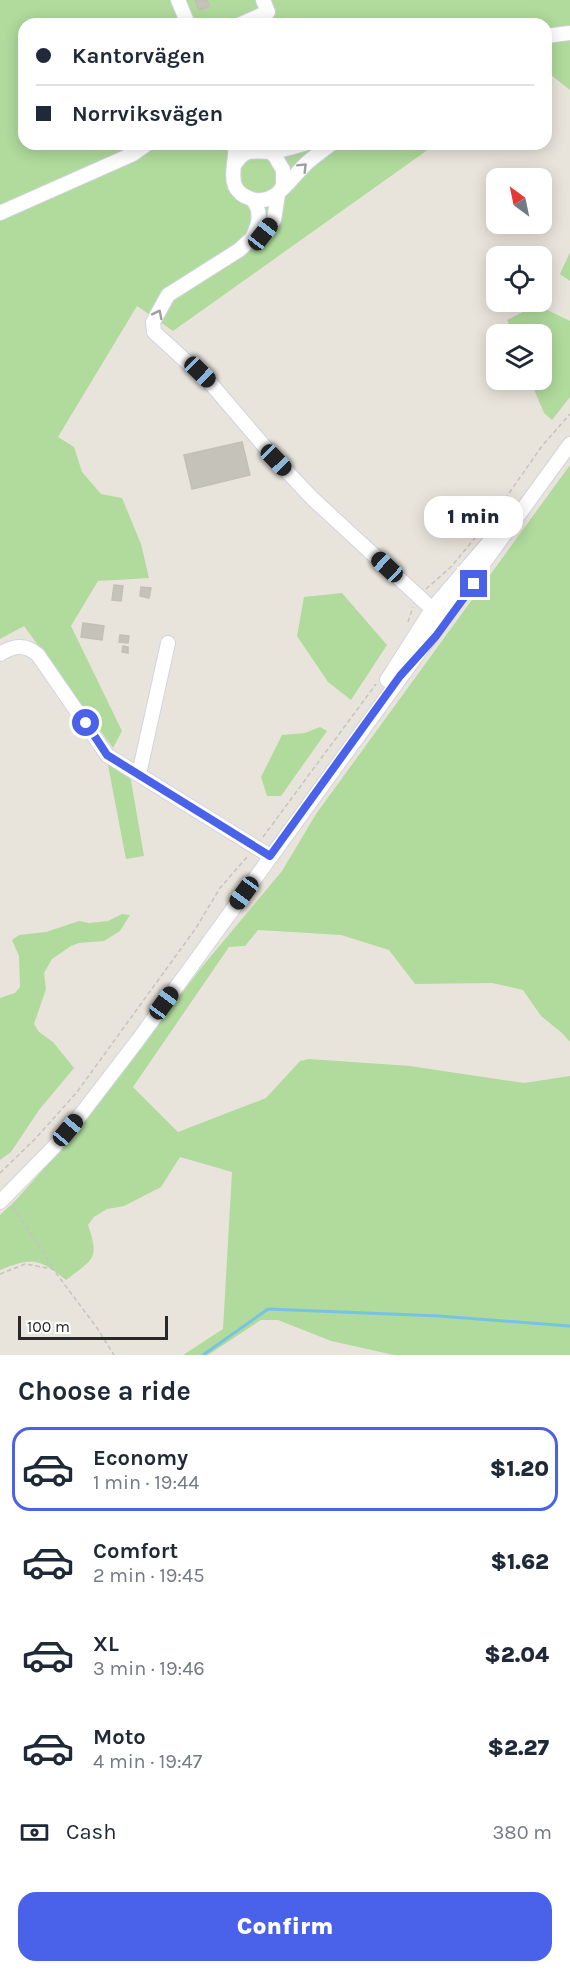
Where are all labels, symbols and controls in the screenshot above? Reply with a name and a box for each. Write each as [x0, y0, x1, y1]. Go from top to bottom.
text: Kantorvägen [72, 43, 205, 69]
text: Norrviksvägen [72, 101, 223, 127]
one-way arrow [296, 164, 307, 174]
north arrow [486, 168, 552, 234]
map controls [486, 168, 552, 390]
car [245, 214, 281, 254]
button: locate [486, 246, 552, 312]
one-way arrow [151, 310, 162, 321]
button: layers [486, 324, 552, 390]
car [181, 353, 219, 391]
car [257, 441, 295, 479]
callout: 1 min [424, 497, 524, 539]
text: 1 min [447, 505, 500, 528]
car [368, 548, 406, 586]
route end [460, 570, 487, 597]
route start [72, 709, 99, 736]
car [226, 873, 262, 913]
car [146, 983, 182, 1023]
car [50, 1110, 86, 1150]
scale bar [18, 1313, 168, 1340]
text: 100 m [27, 1317, 70, 1336]
text: Choose a ride [18, 1375, 191, 1407]
icon: car [21, 1442, 75, 1496]
text: Economy [93, 1445, 188, 1471]
text: $1.20 [490, 1456, 549, 1482]
text: 1 min · 19:44 [93, 1471, 199, 1494]
icon: car [21, 1535, 75, 1589]
text: Comfort [93, 1538, 178, 1564]
text: $1.62 [490, 1549, 549, 1575]
text: 2 min · 19:45 [93, 1564, 204, 1587]
icon: car [21, 1628, 75, 1682]
text: XL [93, 1631, 119, 1657]
text: $2.04 [484, 1642, 549, 1668]
text: 3 min · 19:46 [93, 1657, 205, 1680]
icon: car [21, 1721, 75, 1775]
text: Moto [93, 1724, 146, 1750]
text: $2.27 [488, 1735, 549, 1761]
text: 4 min · 19:47 [93, 1750, 202, 1773]
icon: cash [18, 1816, 51, 1849]
text: Cash [66, 1819, 116, 1845]
text: 380 m [493, 1821, 552, 1844]
button: Confirm [18, 1892, 552, 1961]

